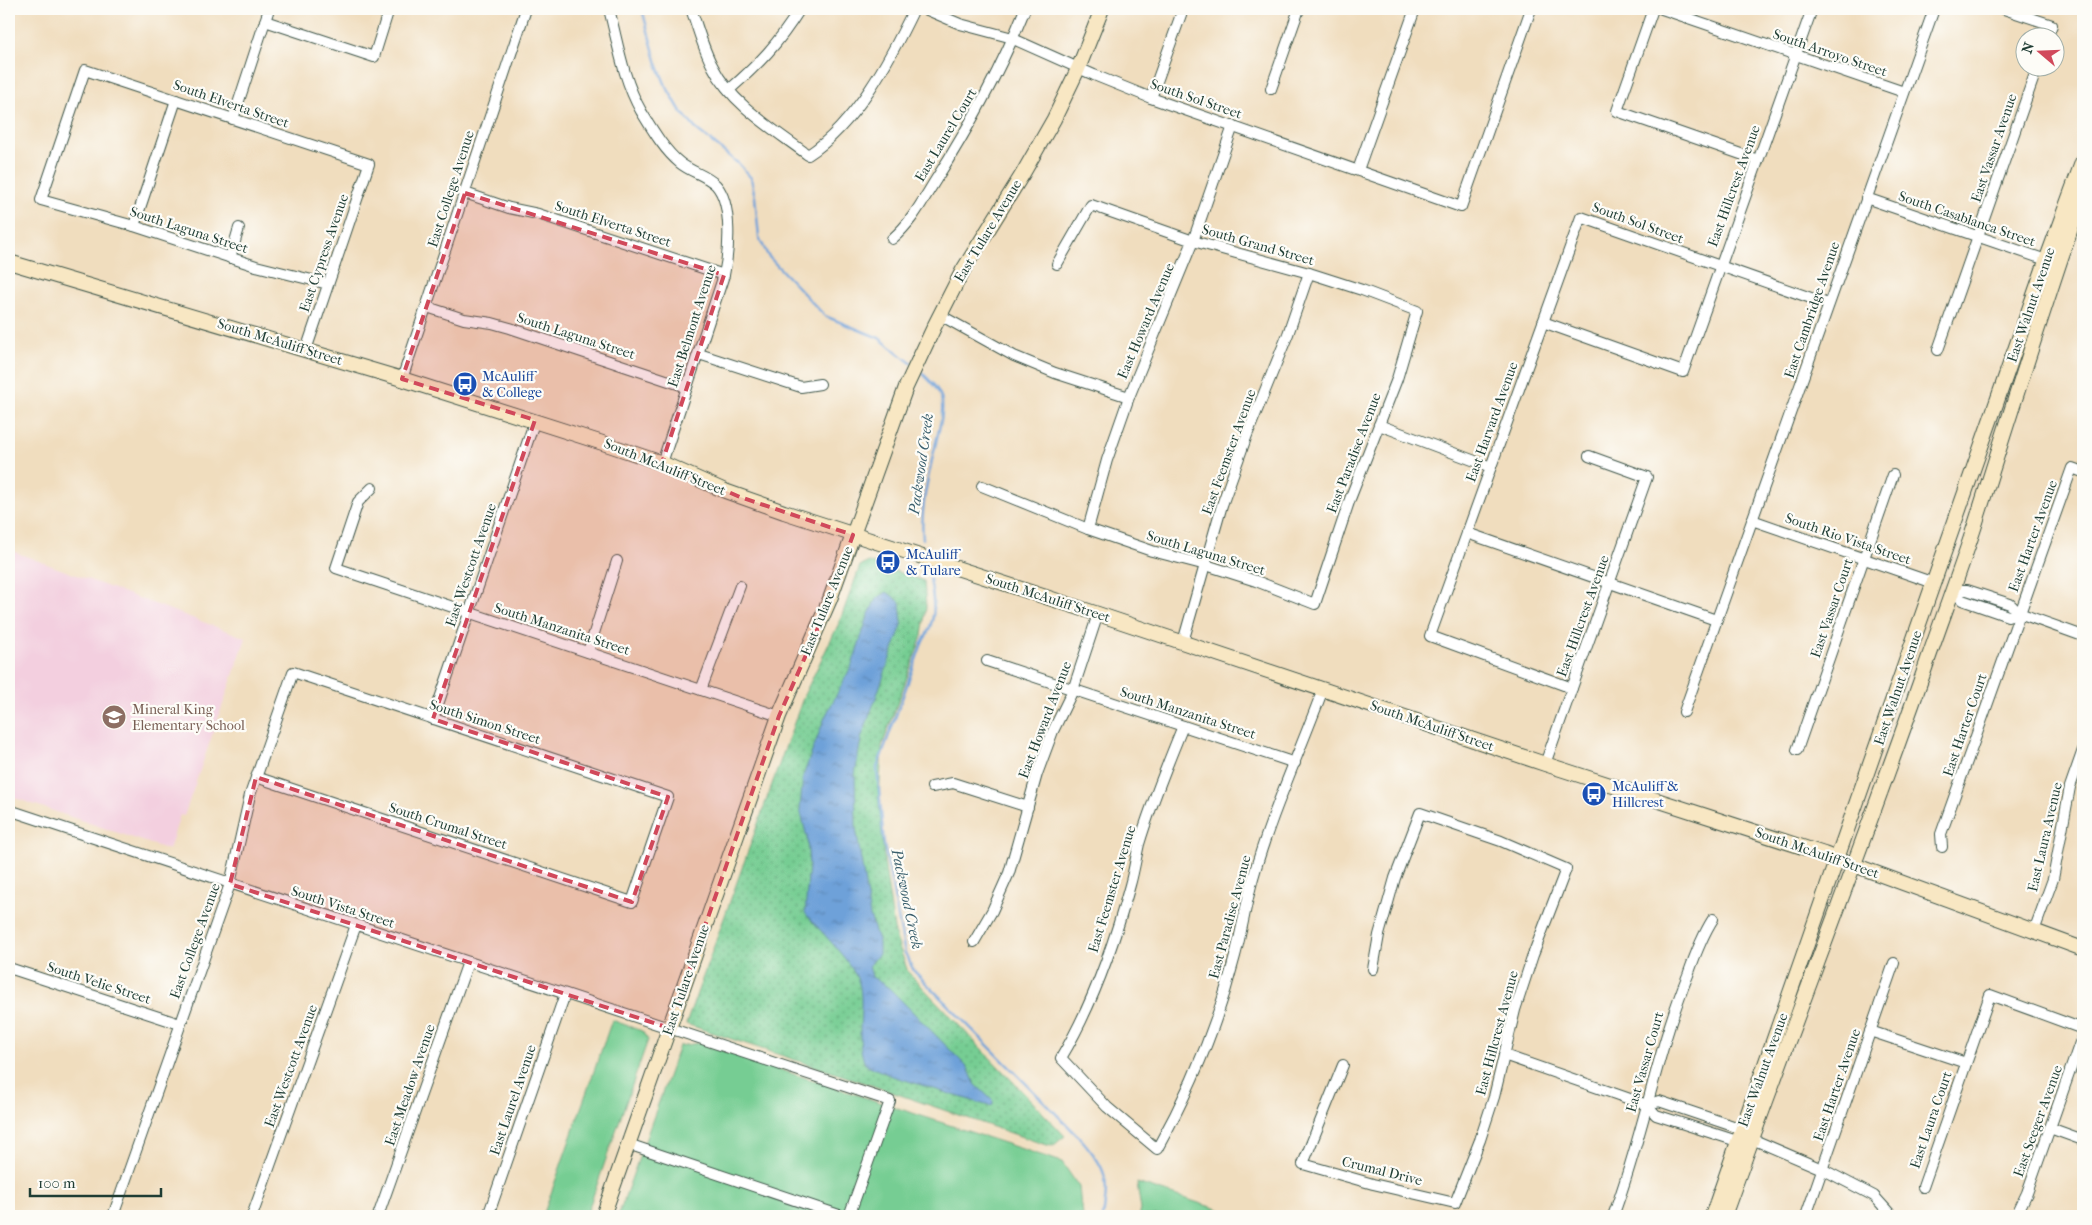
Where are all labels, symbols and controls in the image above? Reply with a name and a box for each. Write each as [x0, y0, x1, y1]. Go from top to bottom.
street label: South Arroyo Street [1771, 25, 1889, 81]
north arrow [2014, 28, 2064, 78]
text: N [2018, 40, 2038, 56]
street label: South Sol Street [1148, 75, 1244, 123]
street label: South Elverta Street [171, 76, 291, 132]
street label: East Laurel Court [911, 85, 981, 185]
street label: East Vassar Avenue [1967, 91, 2021, 205]
street label: East Hillcrest Avenue [1704, 123, 1764, 249]
street label: East College Avenue [424, 128, 478, 250]
street label: East Tulare Avenue [951, 177, 1025, 285]
street label: South Casablanca Street [1896, 188, 2038, 250]
street label: East Cypress Avenue [296, 192, 352, 314]
street label: South Elverta Street [553, 197, 673, 251]
street label: South Sol Street [1590, 199, 1686, 247]
street label: South Laguna Street [128, 203, 250, 257]
street label: South Grand Street [1200, 221, 1316, 269]
street label: East Cambridge Avenue [1781, 240, 1843, 380]
street label: East Walnut Avenue [2003, 245, 2059, 365]
street label: East Howard Avenue [1114, 260, 1178, 382]
street label: East Belmont Avenue [664, 263, 720, 389]
street label: South Laguna Street [515, 309, 637, 363]
street label: South McAuliff Street [215, 315, 345, 369]
street label: East Harvard Avenue [1462, 360, 1522, 484]
place label: McAuliff & College [482, 368, 542, 401]
bus stop icon: McAuliff & College [452, 371, 478, 397]
street label: East Feemster Avenue [1198, 387, 1260, 517]
street label: East Paradise Avenue [1323, 390, 1385, 516]
water label: Packwood Creek [905, 412, 937, 517]
street label: South McAuliff Street [602, 435, 728, 499]
street label: East Harter Avenue [2005, 478, 2061, 594]
street label: East Westcott Avenue [442, 501, 500, 629]
street label: South Rio Vista Street [1783, 509, 1913, 569]
street label: South Laguna Street [1145, 527, 1267, 579]
street label: East Tulare Avenue [797, 544, 857, 658]
place label: McAuliff & Tulare [906, 546, 962, 579]
bus stop icon: McAuliff & Tulare [875, 549, 901, 575]
street label: East Hillcrest Avenue [1553, 553, 1613, 679]
street label: East Vassar Court [1807, 556, 1857, 660]
street label: South McAuliff Street [984, 570, 1112, 626]
street label: South Manzanita Street [492, 599, 632, 659]
street label: East Walnut Avenue [1870, 628, 1926, 748]
street label: East Howard Avenue [1015, 659, 1075, 781]
street label: East Harter Court [1939, 671, 1991, 779]
street label: South Manzanita Street [1118, 683, 1258, 743]
street label: South Simon Street [427, 696, 543, 748]
street label: South McAuliff Street [1368, 697, 1496, 755]
place label: Mineral King Elementary School [132, 701, 245, 734]
school or university icon: Mineral King Elementary School [101, 704, 127, 730]
place label: McAuliff & Hillcrest [1612, 778, 1679, 811]
bus stop icon: McAuliff & Hillcrest [1581, 781, 1607, 807]
street label: East Laura Avenue [2024, 781, 2066, 893]
street label: South Crumal Street [387, 799, 509, 853]
street label: East Feemster Avenue [1085, 823, 1139, 955]
street label: South McAuliff Street [1753, 824, 1881, 882]
water label: Packwood Creek [887, 846, 926, 951]
street label: East Paradise Avenue [1205, 853, 1255, 981]
street label: East College Avenue [166, 881, 224, 1001]
street label: South Vista Street [289, 882, 397, 932]
street label: East Tulare Avenue [659, 922, 713, 1038]
street label: South Velie Street [45, 958, 153, 1008]
street label: East Hillcrest Avenue [1472, 969, 1522, 1097]
street label: East Westcott Avenue [261, 1002, 321, 1130]
street label: East Vassar Court [1622, 1010, 1668, 1114]
street label: East Walnut Avenue [1734, 1010, 1792, 1129]
street label: East Meadow Avenue [381, 1022, 439, 1148]
street label: East Harter Avenue [1810, 1026, 1864, 1143]
street label: East Laurel Avenue [486, 1042, 540, 1158]
street label: East Seeger Avenue [2010, 1063, 2066, 1179]
street label: East Laura Court [1906, 1069, 1956, 1171]
street label: Crumal Drive [1340, 1153, 1424, 1189]
scale bar [30, 1165, 161, 1197]
text: 100 m [38, 1174, 76, 1192]

